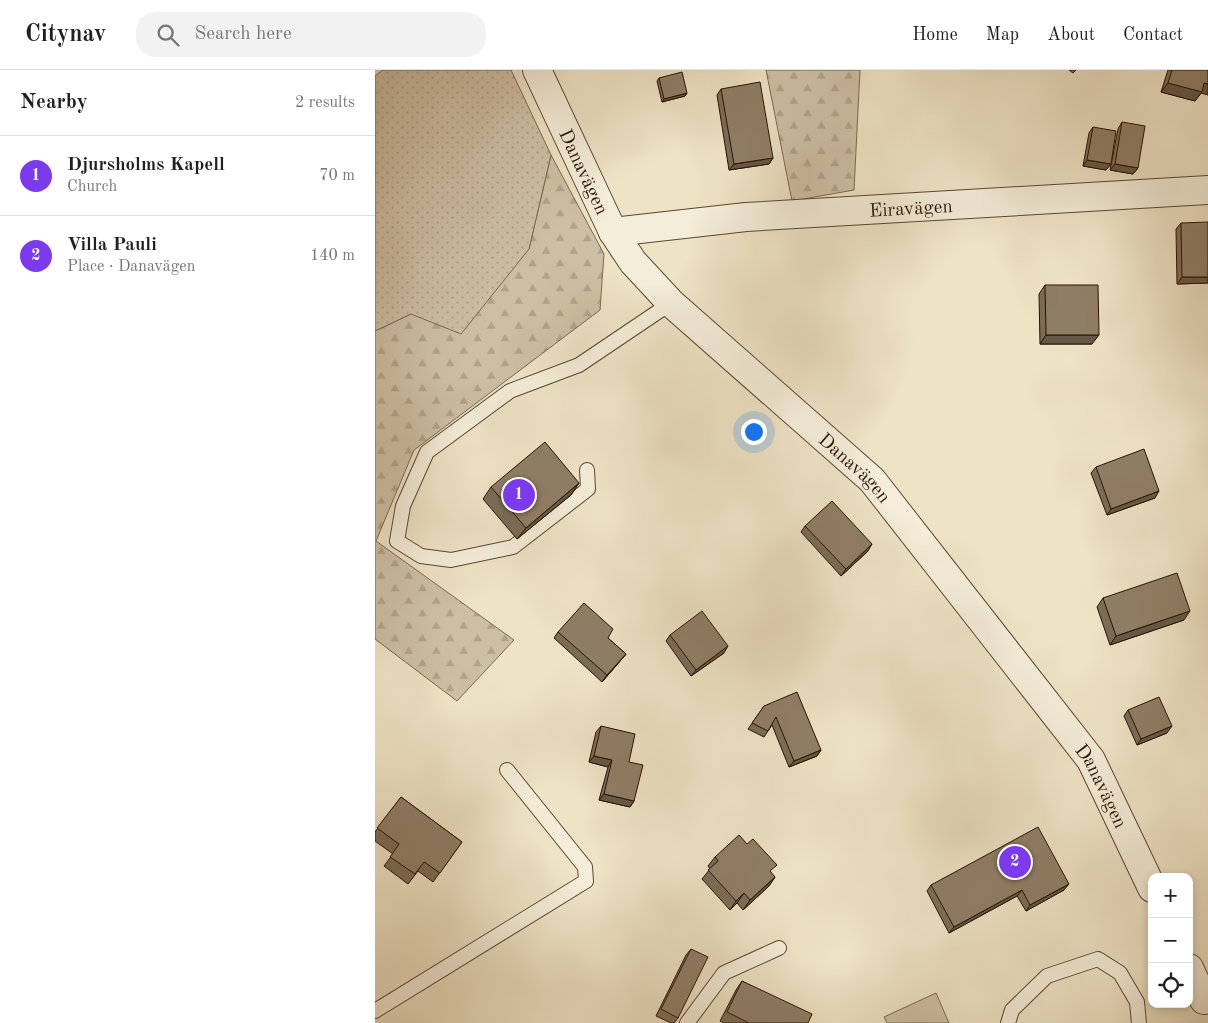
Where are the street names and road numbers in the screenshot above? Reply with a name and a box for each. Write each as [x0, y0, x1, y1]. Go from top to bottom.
street label: Danavägen [554, 127, 610, 218]
street label: Eiravägen [869, 198, 953, 222]
street label: Danavägen [814, 431, 893, 507]
street label: Danavägen [1070, 741, 1129, 832]

